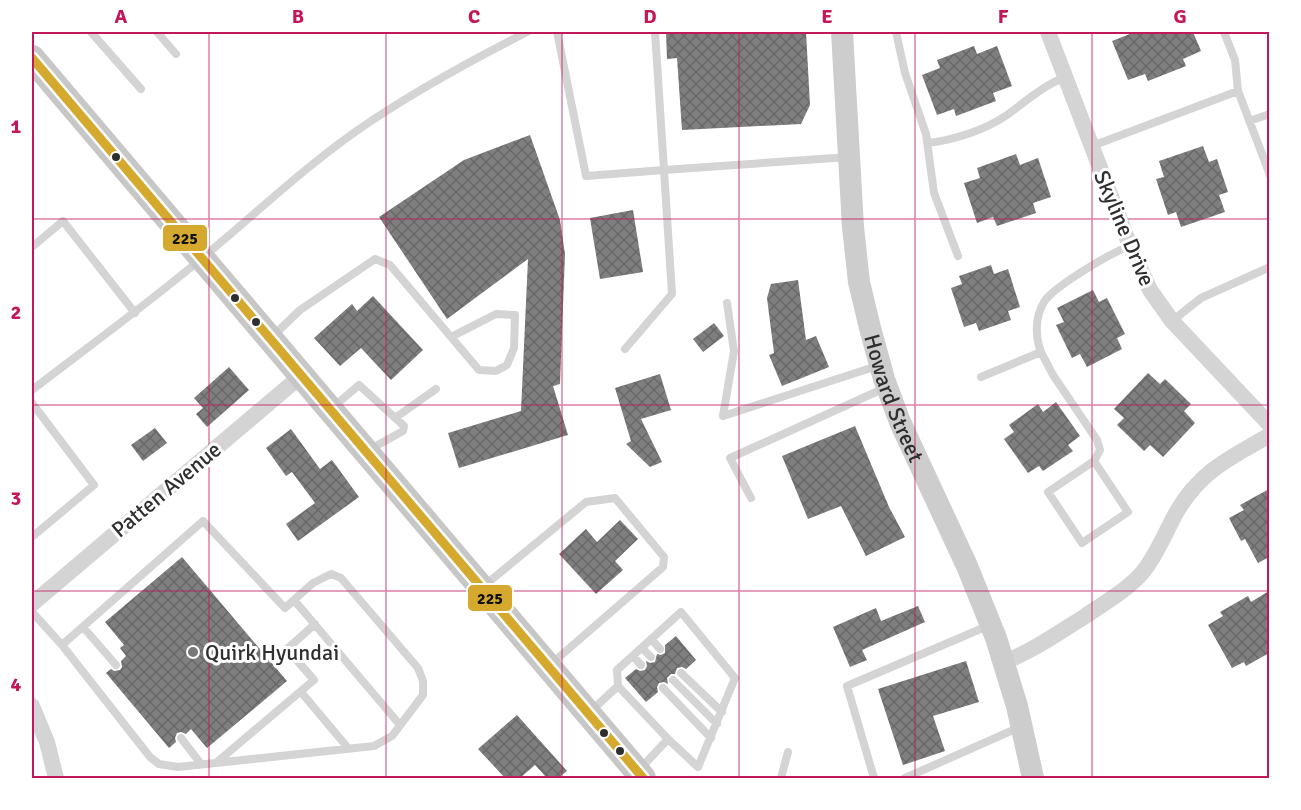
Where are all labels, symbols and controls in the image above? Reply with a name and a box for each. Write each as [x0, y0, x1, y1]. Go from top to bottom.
text: A [115, 4, 128, 29]
text: B [292, 4, 304, 29]
text: C [468, 4, 480, 29]
text: D [643, 4, 657, 29]
text: E [821, 4, 833, 29]
text: F [998, 4, 1009, 29]
text: G [1173, 4, 1187, 29]
text: 1 [11, 114, 22, 139]
unlabelled marker [110, 151, 122, 163]
street label: Skyline Drive [1088, 166, 1161, 290]
line badge: 225 [162, 224, 208, 252]
text: 225 [172, 229, 198, 249]
unlabelled marker [229, 292, 241, 304]
text: 2 [11, 300, 21, 325]
unlabelled marker [250, 316, 262, 328]
street label: Howard Street [858, 331, 930, 467]
street label: Patten Avenue [106, 436, 227, 543]
text: 3 [11, 486, 21, 511]
line badge: 225 [467, 584, 513, 612]
text: 225 [477, 589, 503, 609]
place label: Quirk Hyundai [205, 639, 339, 666]
marker: Quirk Hyundai [186, 645, 200, 659]
text: 4 [11, 672, 22, 697]
unlabelled marker [598, 727, 610, 739]
unlabelled marker [614, 745, 626, 757]

